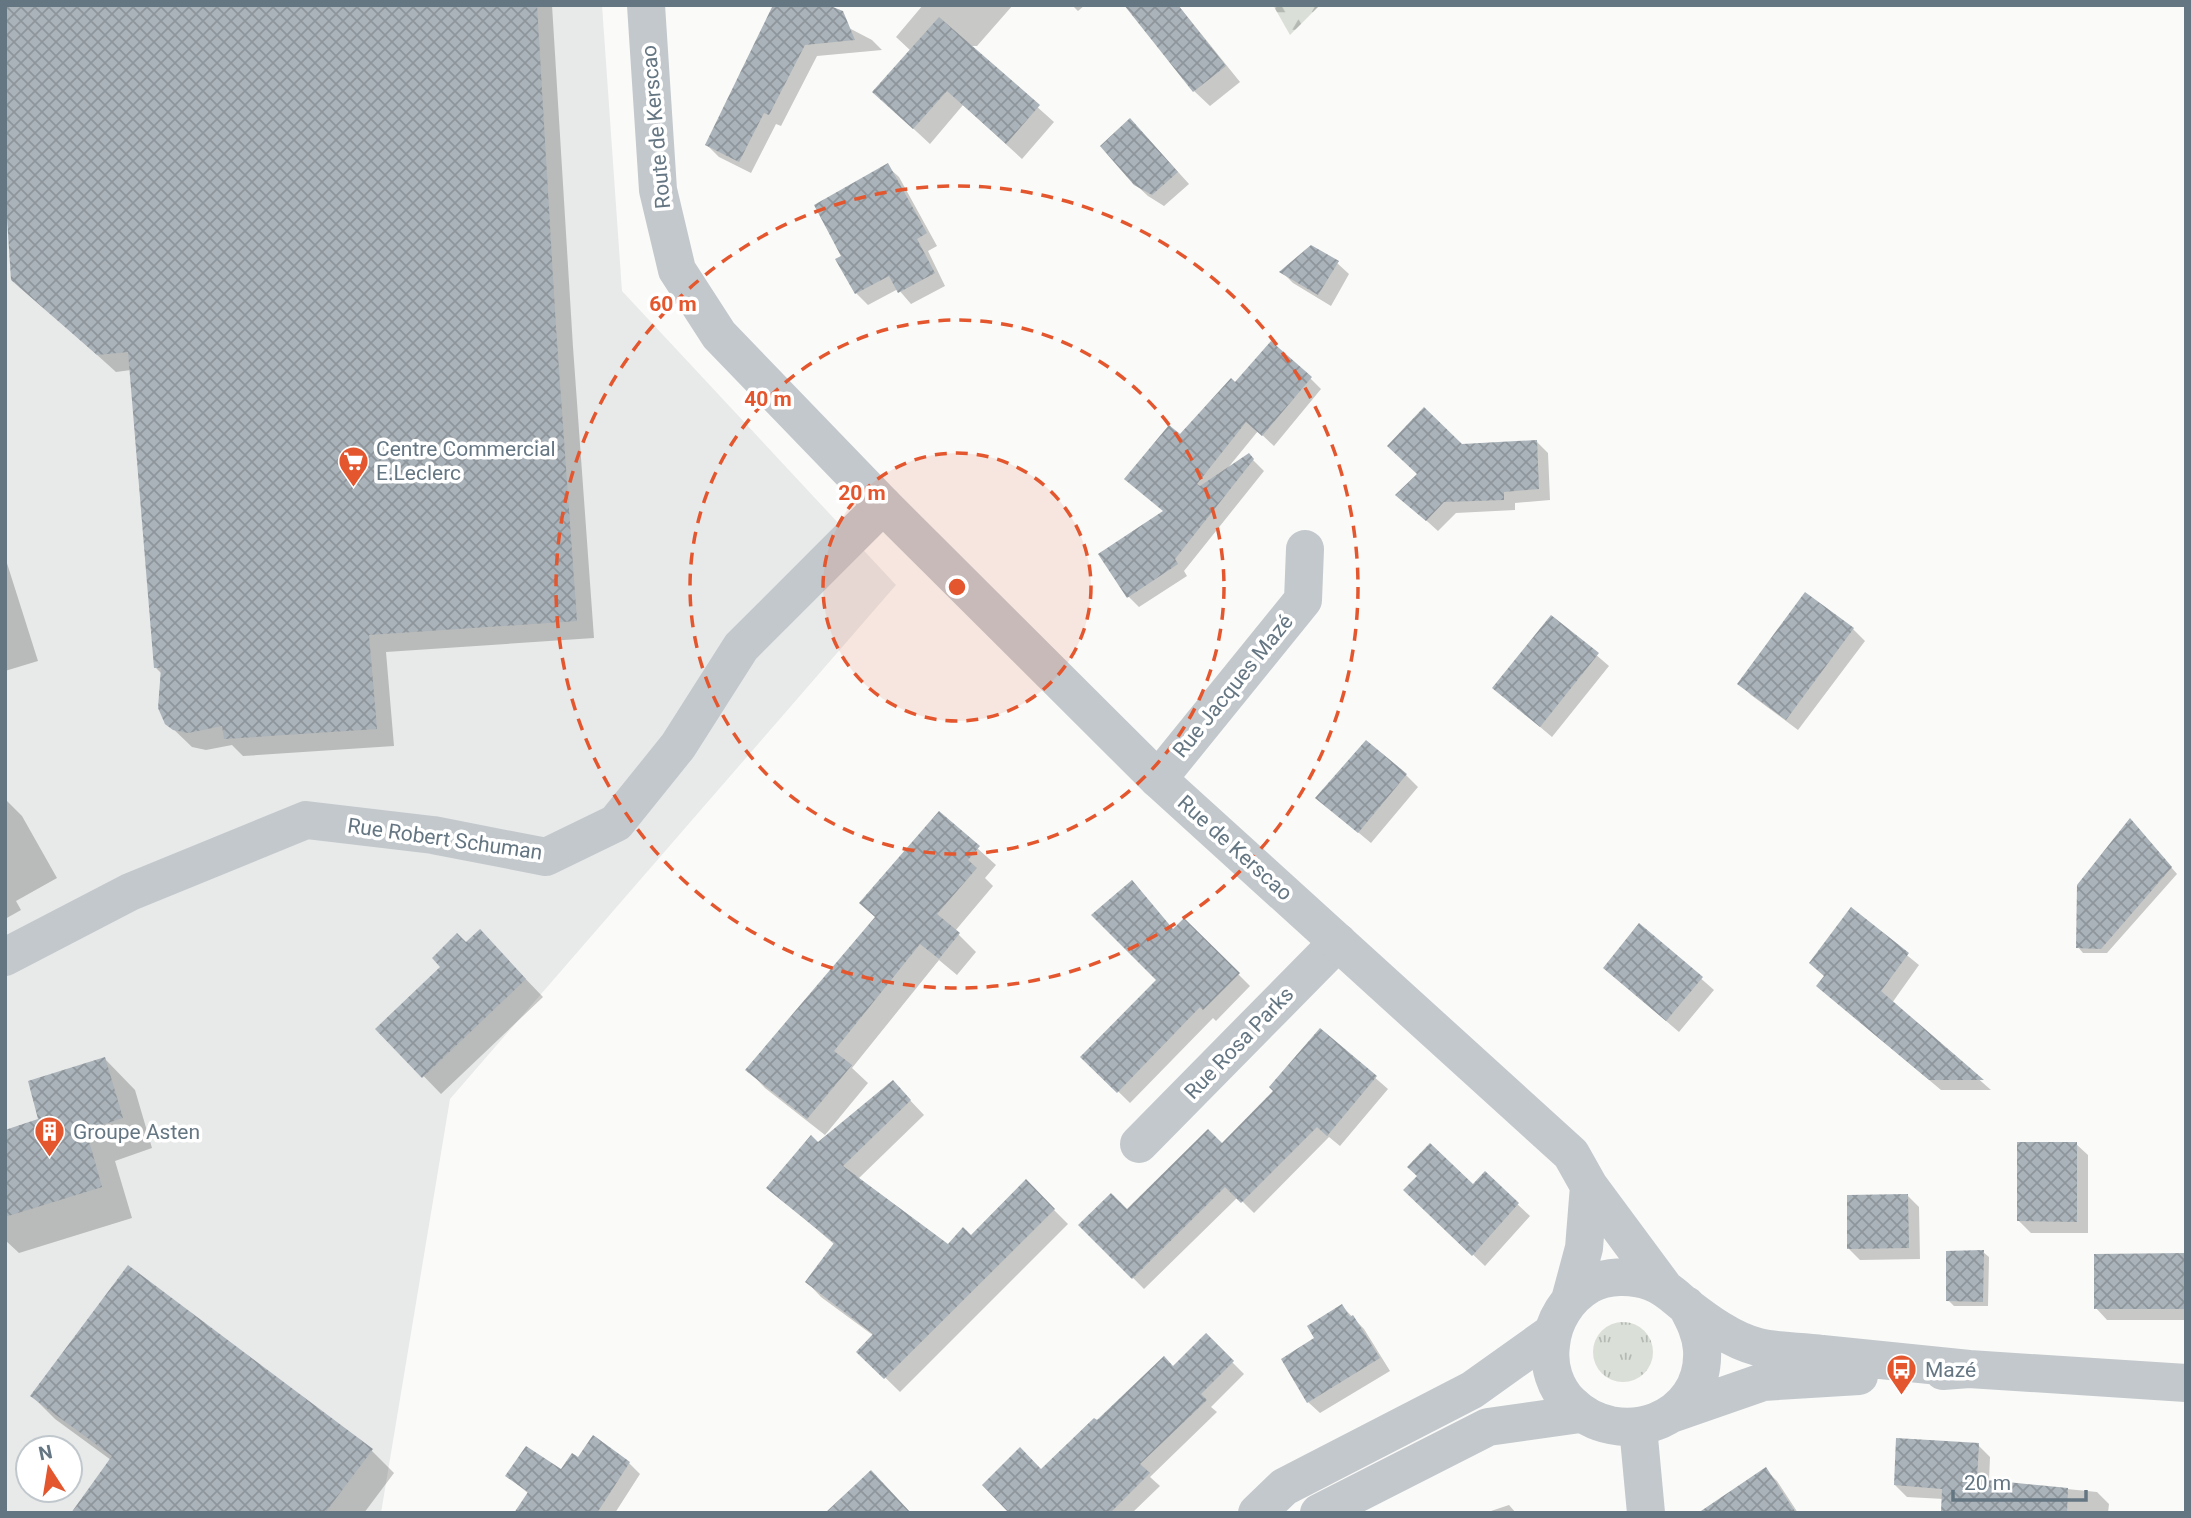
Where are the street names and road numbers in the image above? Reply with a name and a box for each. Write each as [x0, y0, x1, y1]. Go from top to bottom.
street label: Route de Kerscao [637, 44, 675, 210]
street label: Rue Jacques Mazé [1168, 610, 1298, 762]
street label: Rue de Kerscao [1173, 790, 1297, 906]
street label: Rue Robert Schuman [346, 813, 544, 865]
street label: Rue Rosa Parks [1180, 982, 1298, 1104]

